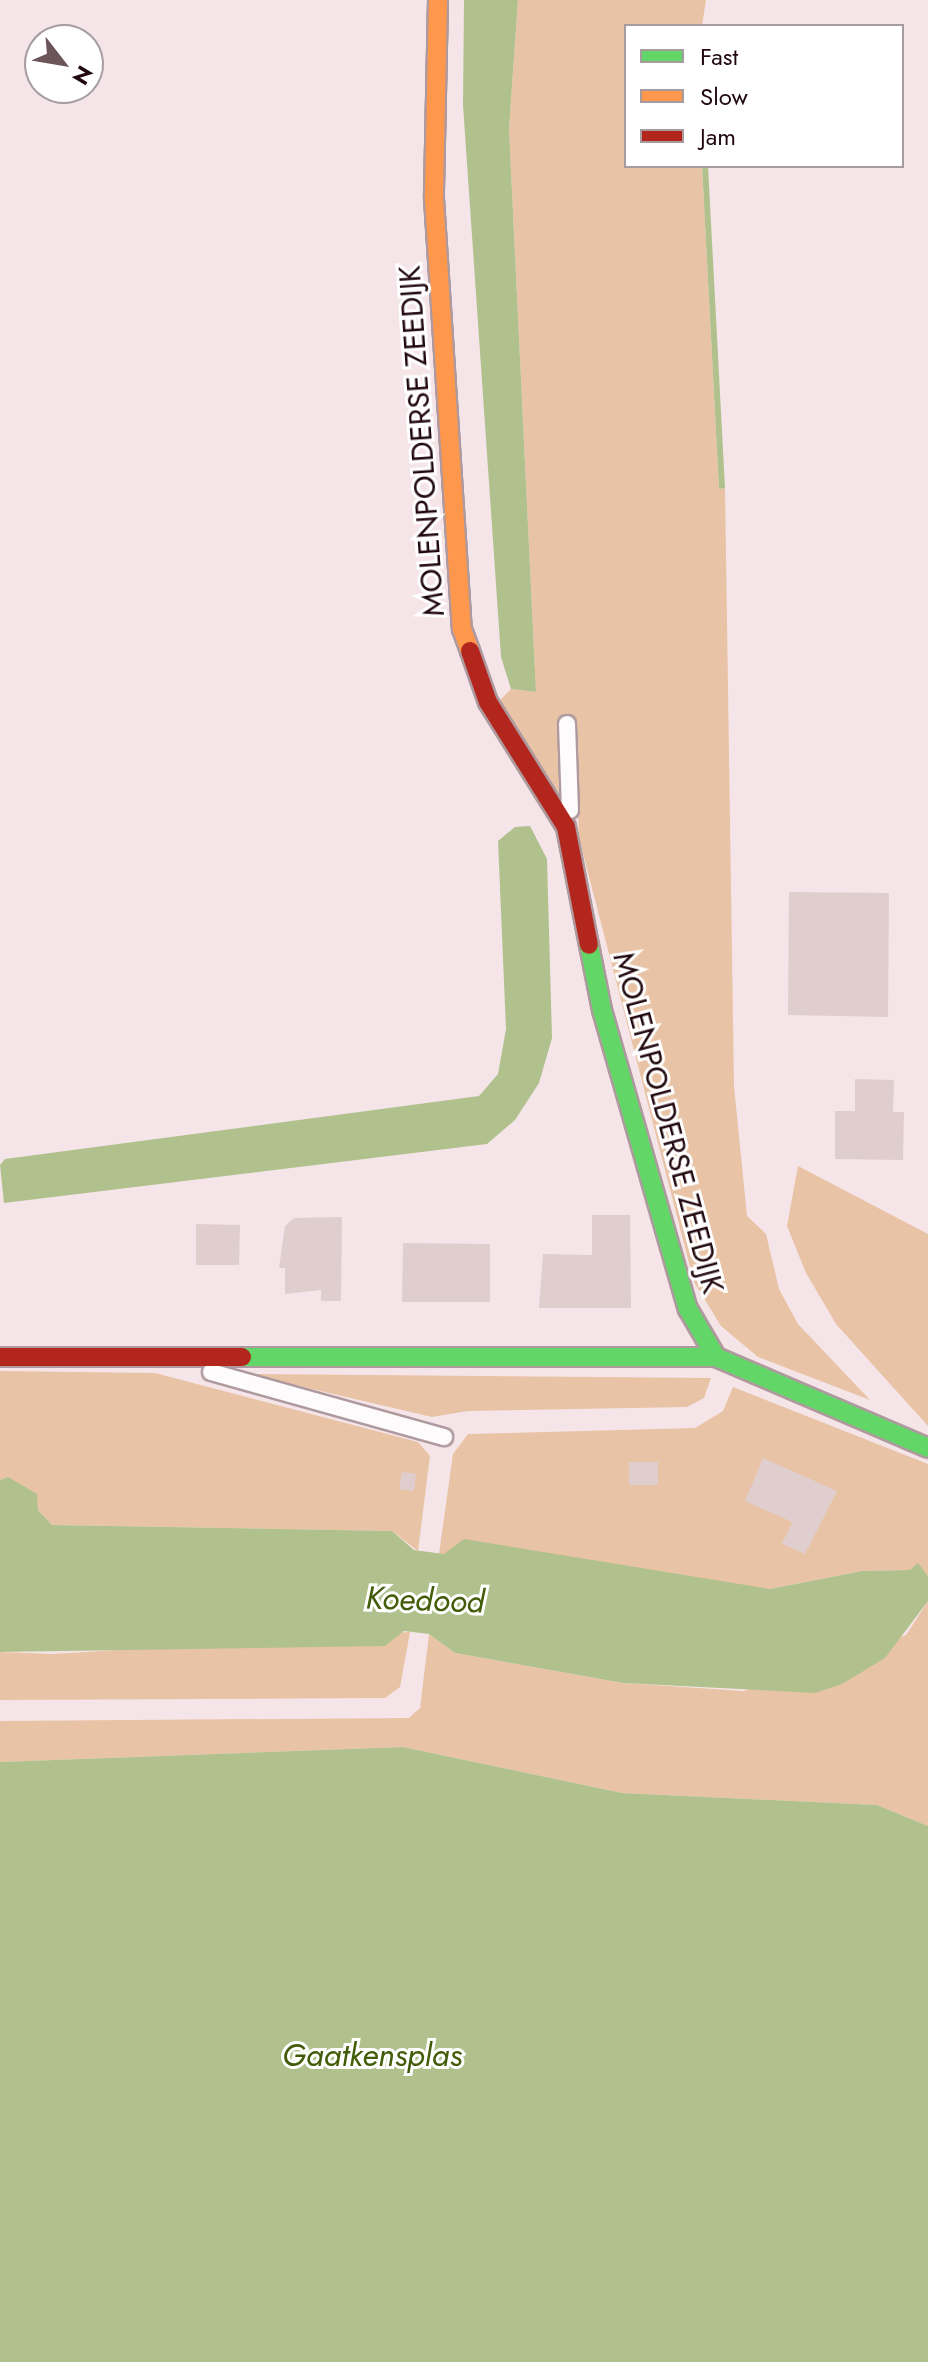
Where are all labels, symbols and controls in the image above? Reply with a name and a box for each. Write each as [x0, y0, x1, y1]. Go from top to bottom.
north arrow [24, 24, 104, 104]
legend [624, 24, 904, 168]
text: Fast [700, 39, 738, 74]
text: N [65, 60, 101, 91]
text: Slow [700, 79, 748, 114]
text: Jam [700, 119, 736, 154]
street label: MOLENPOLDERSE ZEEDIJK [392, 264, 452, 618]
street label: MOLENPOLDERSE ZEEDIJK [605, 948, 731, 1298]
water label: Koedood [365, 1579, 485, 1621]
water label: Gaatkensplas [282, 2036, 462, 2074]

